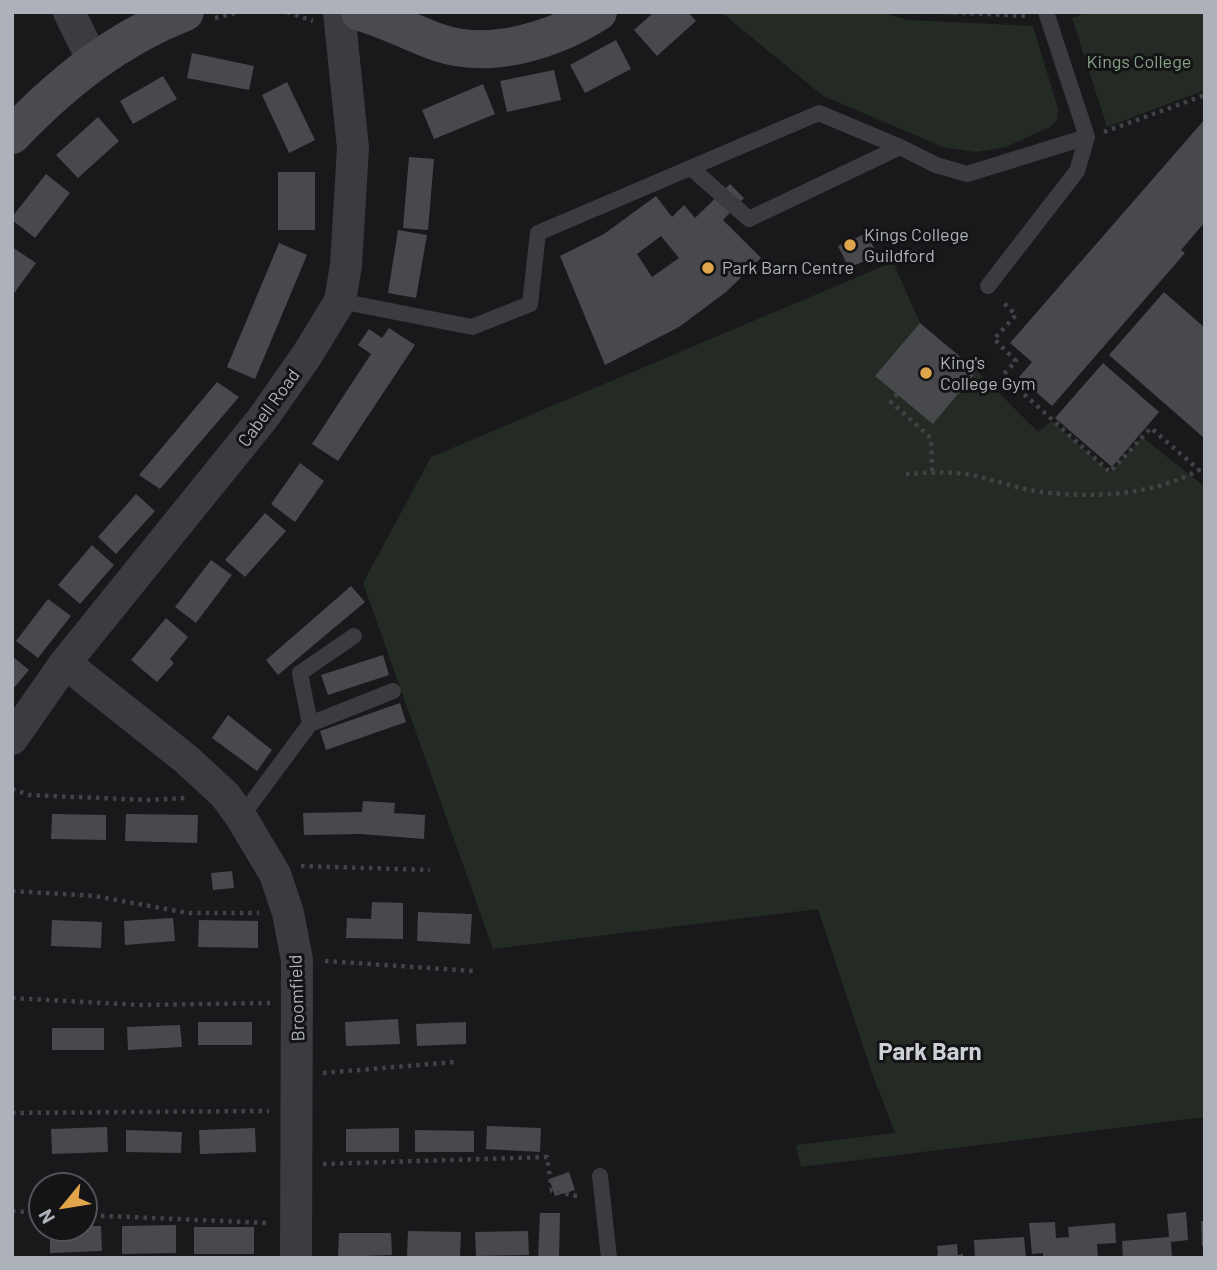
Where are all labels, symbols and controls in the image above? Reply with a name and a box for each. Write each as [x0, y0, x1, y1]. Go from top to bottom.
park label: Kings College [1087, 51, 1191, 73]
place label: Kings College Guildford [864, 224, 969, 266]
marker: Kings College Guildford [842, 237, 858, 253]
place label: Park Barn Centre [722, 257, 854, 279]
marker: Park Barn Centre [700, 260, 716, 276]
place label: King's College Gym [940, 352, 1036, 394]
street label: Cabell Road [234, 365, 304, 451]
marker: King's College Gym [918, 365, 934, 381]
street label: Broomfield [285, 954, 309, 1042]
district label: Park Barn [878, 1038, 982, 1066]
north arrow [28, 1172, 98, 1242]
text: N [33, 1206, 59, 1228]

